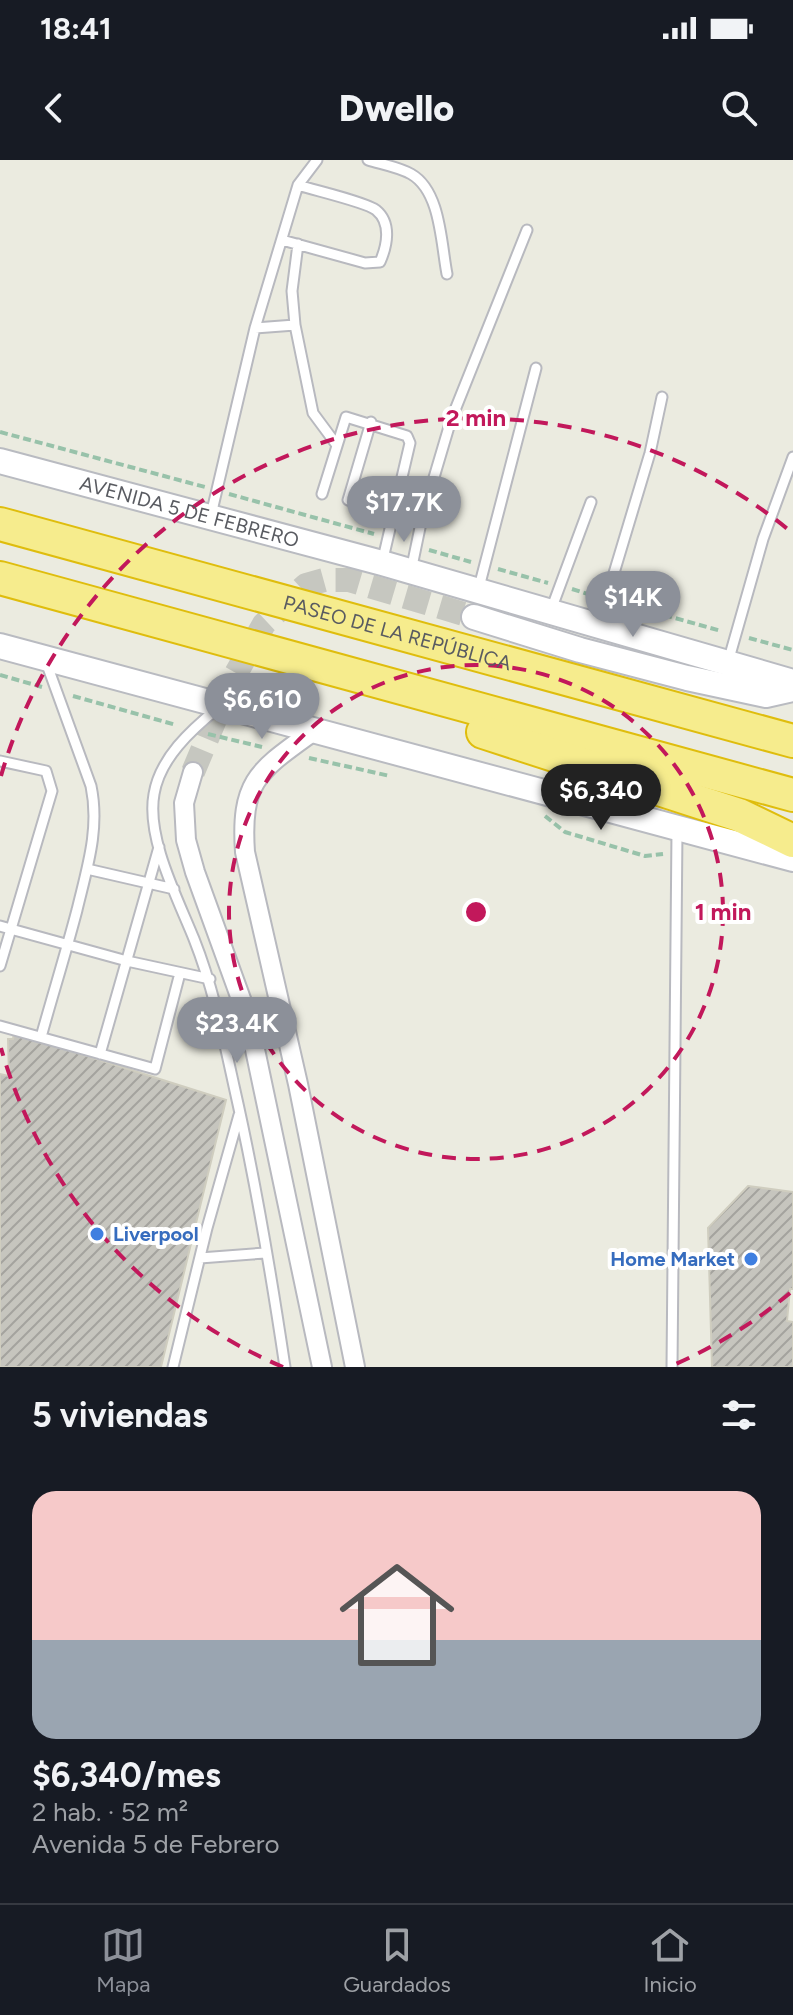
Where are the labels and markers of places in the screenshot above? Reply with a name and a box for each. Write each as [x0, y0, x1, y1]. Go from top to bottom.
pin: $17.7K [339, 476, 469, 544]
pin: $14K [586, 571, 680, 639]
pin: $6,610 [197, 673, 327, 741]
pin: $6,340 [536, 764, 666, 832]
centre of rings [462, 898, 490, 926]
pin: $23.4K [172, 997, 302, 1065]
place label: Liverpool [113, 1222, 199, 1246]
marker: Liverpool [88, 1225, 106, 1243]
place label: Home Market [610, 1247, 735, 1271]
marker: Home Market [742, 1250, 760, 1268]

